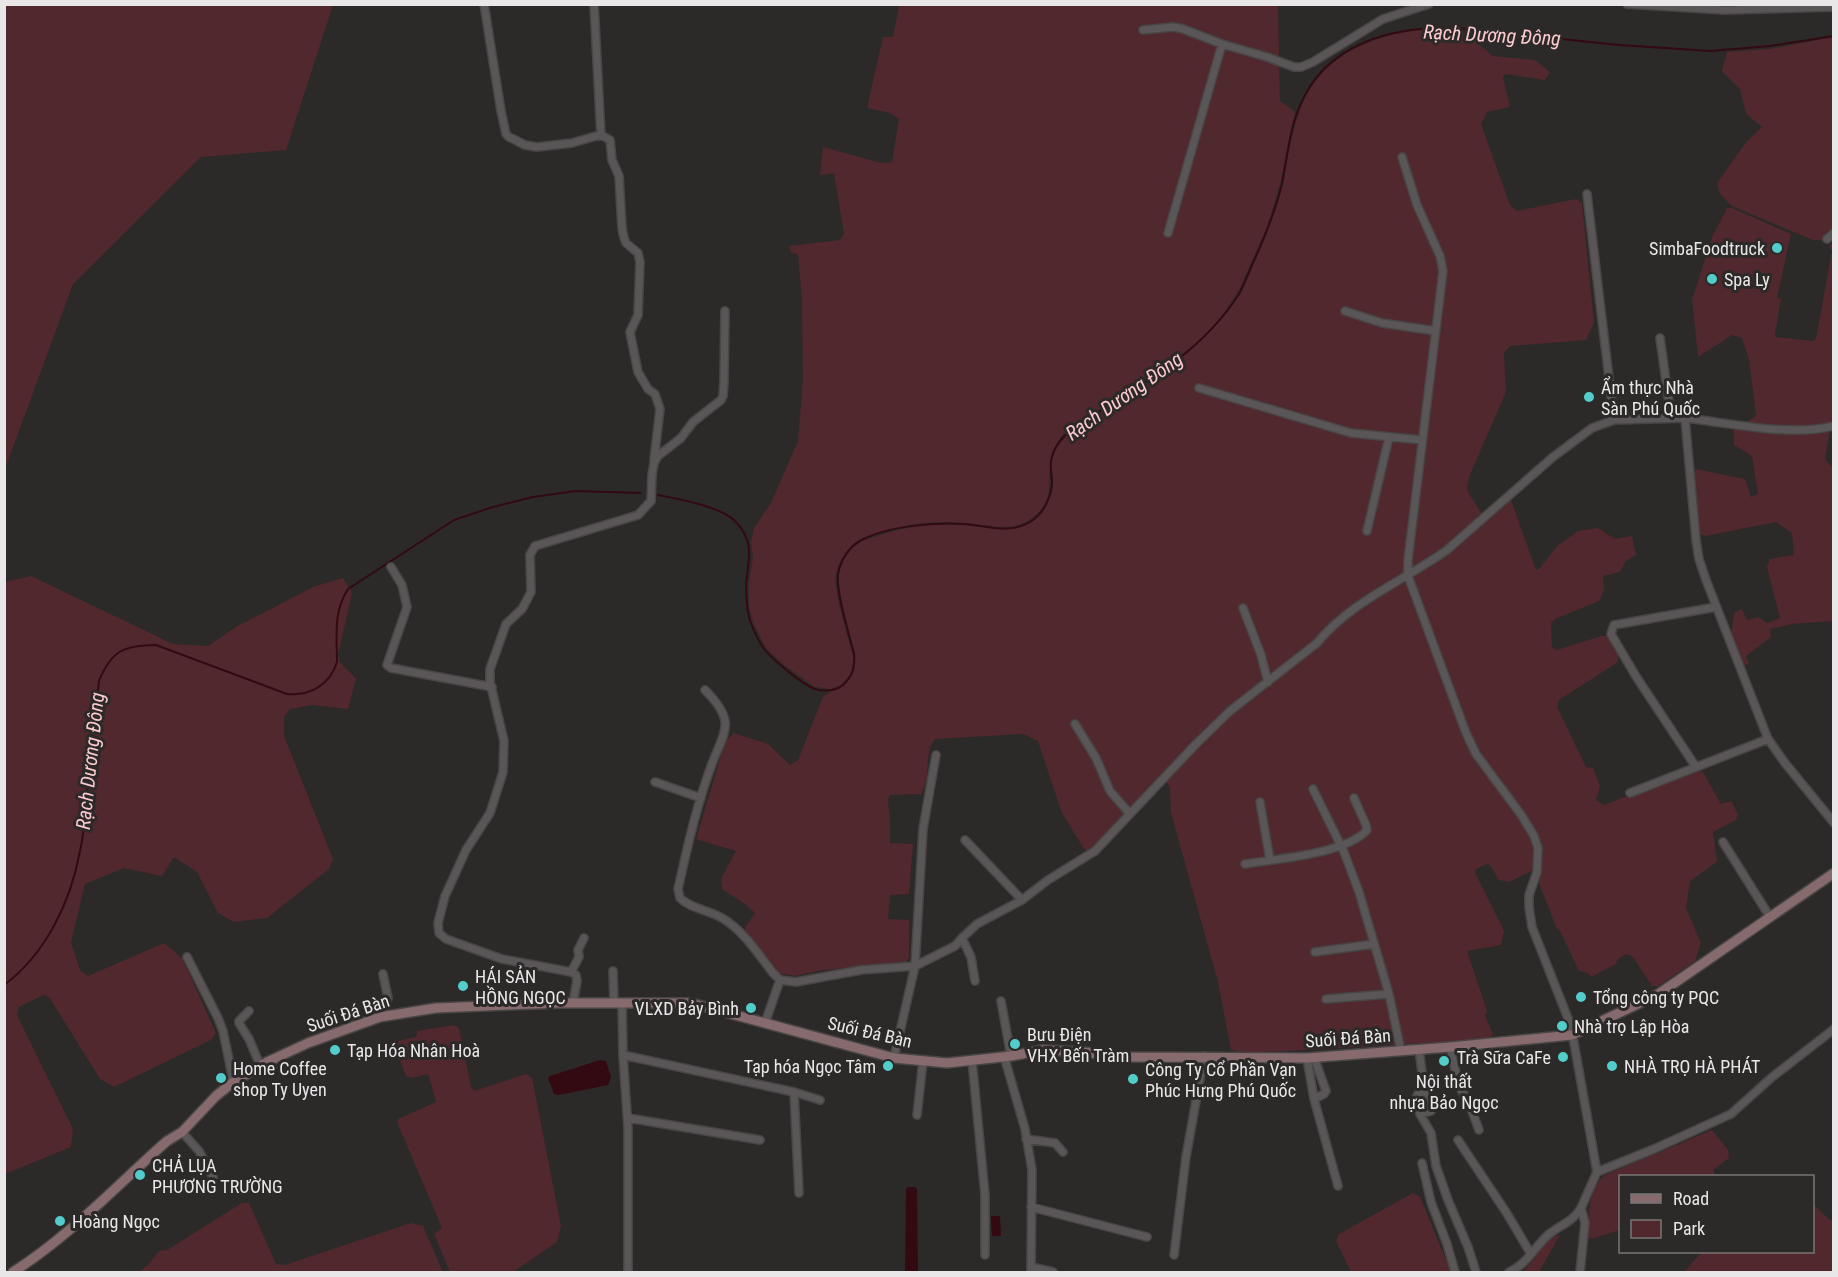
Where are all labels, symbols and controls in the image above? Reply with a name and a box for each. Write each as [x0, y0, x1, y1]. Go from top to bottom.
water label: Rạch Dương Đông [1423, 19, 1562, 51]
place label: SimbaFoodtruck [1649, 238, 1765, 259]
marker: SimbaFoodtruck [1770, 241, 1784, 255]
place label: Spa Ly [1724, 269, 1770, 290]
marker: Spa Ly [1705, 272, 1719, 286]
water label: Rạch Dương Đông [1061, 346, 1188, 445]
place label: Ẩm thực Nhà Sàn Phú Quốc [1601, 376, 1700, 419]
marker: Ẩm thực Nhà Sàn Phú Quốc [1582, 390, 1596, 404]
water label: Rạch Dương Đông [71, 691, 109, 831]
place label: HÁI SẢN HỒNG NGỌC [475, 965, 566, 1008]
marker: HÁI SẢN HỒNG NGỌC [456, 979, 470, 993]
place label: Tổng công ty PQC [1593, 987, 1719, 1008]
street label: Suối Đá Bàn [304, 990, 392, 1036]
marker: Tổng công ty PQC [1574, 990, 1588, 1004]
place label: VLXD Bảy Bình [635, 998, 739, 1019]
marker: VLXD Bảy Bình [744, 1001, 758, 1015]
street label: Suối Đá Bàn [826, 1012, 914, 1052]
place label: Nhà trọ Lập Hòa [1574, 1016, 1689, 1037]
marker: Nhà trọ Lập Hòa [1555, 1019, 1569, 1033]
place label: Bưu Điện VHX Bến Tràm [1027, 1024, 1129, 1066]
street label: Suối Đá Bàn [1304, 1025, 1392, 1051]
marker: Bưu Điện VHX Bến Tràm [1008, 1037, 1022, 1051]
place label: Tạp Hóa Nhân Hoà [347, 1040, 480, 1061]
marker: Tạp Hóa Nhân Hoà [328, 1043, 342, 1057]
place label: Trà Sữa CaFe [1457, 1047, 1551, 1068]
marker: Trà Sữa CaFe [1556, 1050, 1570, 1064]
marker: Nội thất nhựa Bảo Ngọc [1437, 1054, 1451, 1068]
place label: Tạp hóa Ngọc Tâm [744, 1056, 876, 1077]
place label: NHÀ TRỌ HÀ PHÁT [1624, 1056, 1760, 1077]
place label: Home Coffee shop Ty Uyen [233, 1058, 327, 1100]
marker: Tạp hóa Ngọc Tâm [881, 1059, 895, 1073]
place label: Công Ty Cổ Phần Vạn Phúc Hưng Phú Quốc [1145, 1059, 1297, 1101]
marker: NHÀ TRỌ HÀ PHÁT [1605, 1059, 1619, 1073]
marker: Home Coffee shop Ty Uyen [214, 1071, 228, 1085]
place label: Nội thất nhựa Bảo Ngọc [1389, 1071, 1499, 1113]
marker: Công Ty Cổ Phần Vạn Phúc Hưng Phú Quốc [1126, 1072, 1140, 1086]
place label: CHẢ LỤA PHƯƠNG TRƯỜNG [152, 1154, 283, 1197]
marker: CHẢ LỤA PHƯƠNG TRƯỜNG [133, 1168, 147, 1182]
legend [1619, 1175, 1814, 1253]
text: Road [1673, 1188, 1709, 1209]
place label: Hoàng Ngọc [72, 1211, 160, 1232]
marker: Hoàng Ngọc [53, 1214, 67, 1228]
text: Park [1673, 1218, 1705, 1239]

